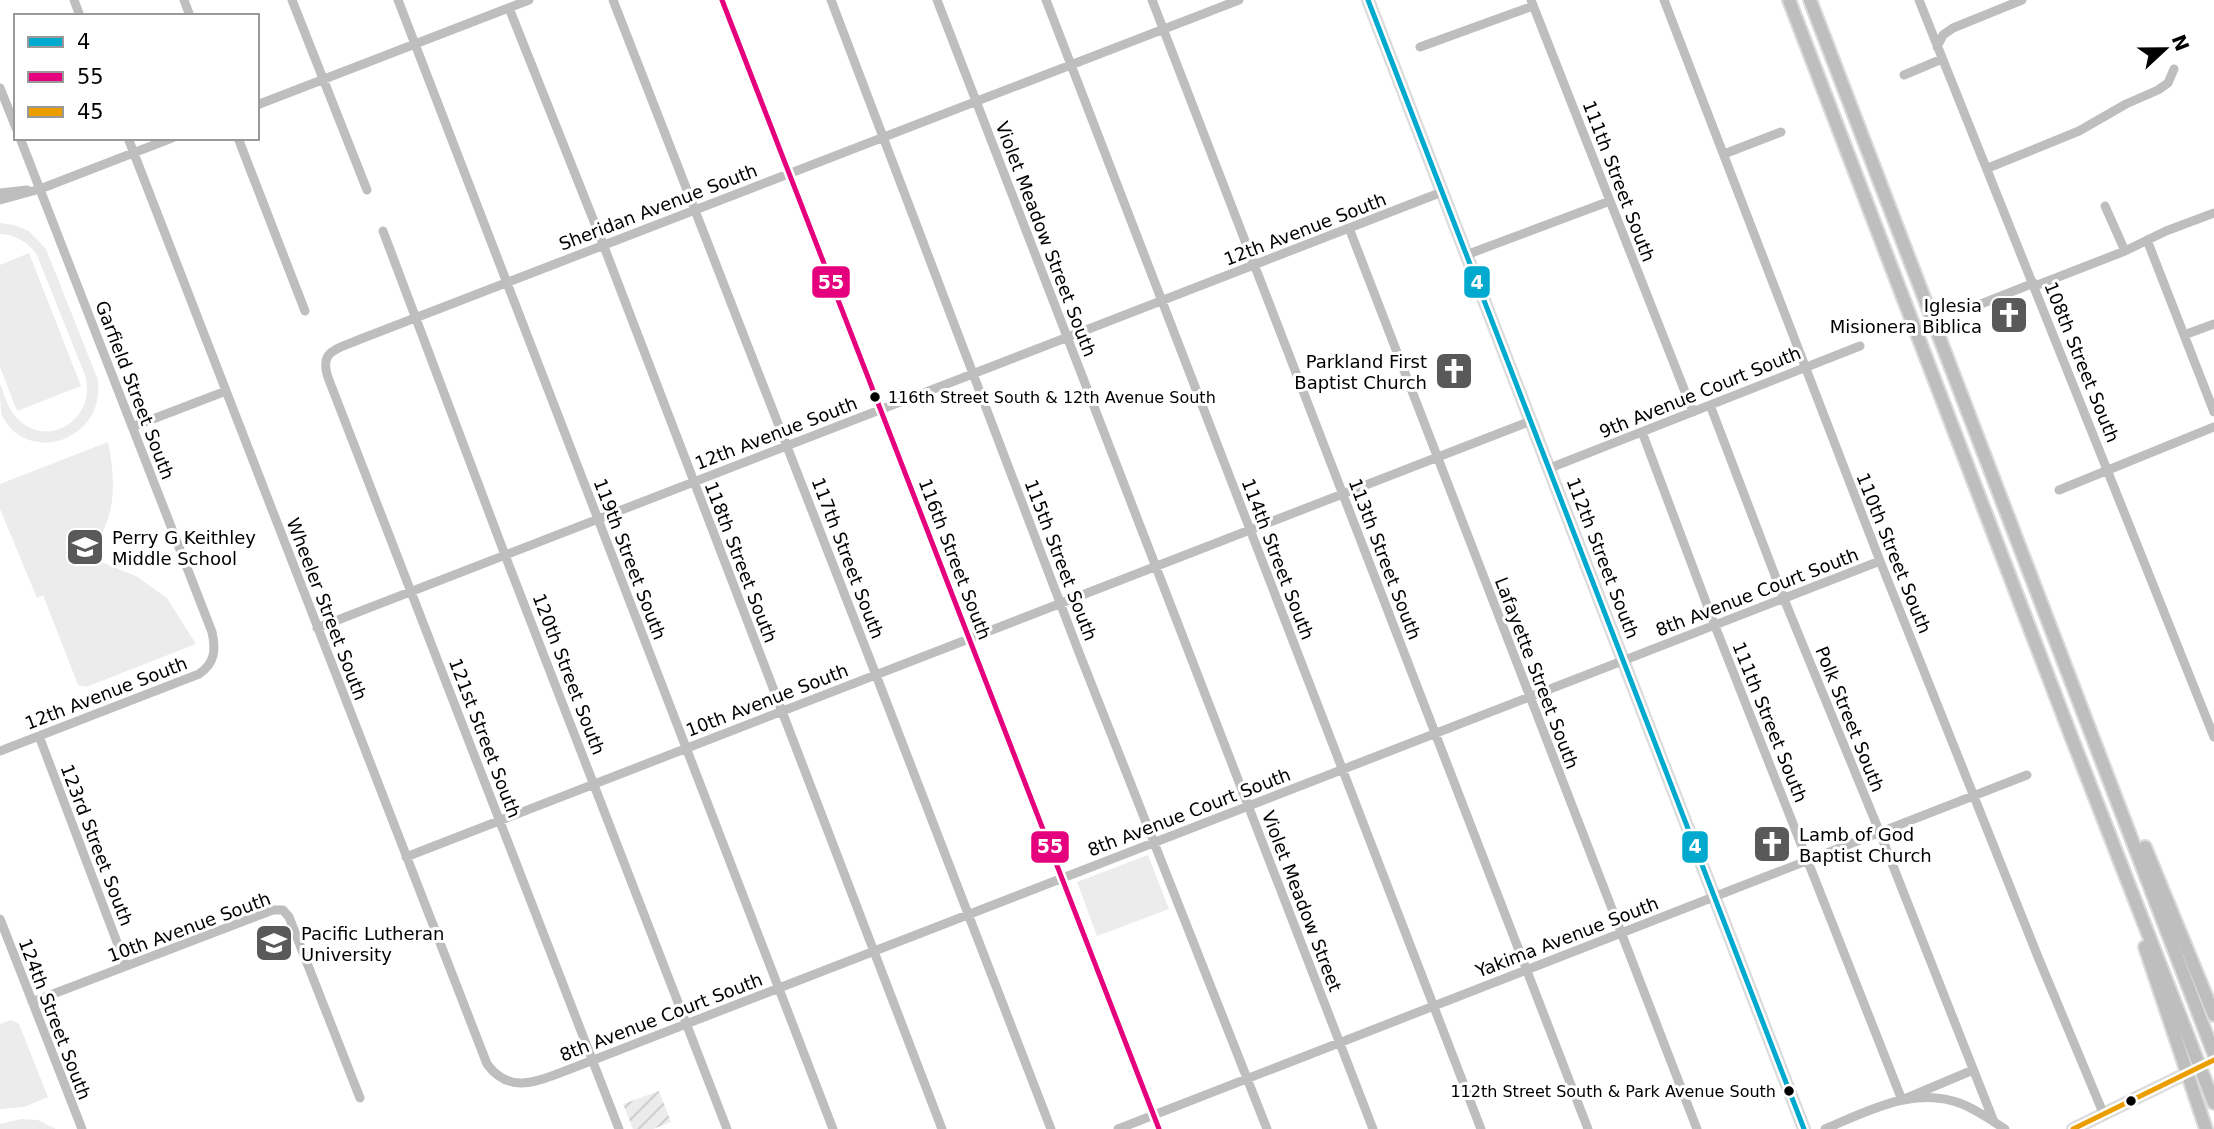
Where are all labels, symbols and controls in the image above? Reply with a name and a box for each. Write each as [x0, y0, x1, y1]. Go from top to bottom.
legend [14, 14, 259, 140]
north arrow [2130, 14, 2200, 84]
text: 4 [77, 30, 90, 54]
text: N [2168, 31, 2194, 54]
text: 55 [77, 65, 104, 89]
street label: 111th Street South [1579, 97, 1659, 265]
text: 45 [77, 100, 104, 124]
street label: Violet Meadow Street South [991, 119, 1101, 359]
street label: Sheridan Avenue South [556, 159, 760, 255]
street label: 12th Avenue South [1221, 188, 1389, 270]
line badge: 55 [811, 265, 851, 299]
line badge: 4 [1463, 265, 1491, 299]
text: 55 [818, 271, 844, 293]
text: 4 [1470, 271, 1484, 293]
street label: 108th Street South [2040, 279, 2124, 445]
church icon: Iglesia Misionera Biblica [1988, 294, 2030, 336]
place label: Iglesia Misionera Biblica [1830, 295, 1982, 337]
street label: Garfield Street South [91, 298, 179, 482]
street label: 9th Avenue Court South [1596, 342, 1804, 442]
church icon: Parkland First Baptist Church [1433, 350, 1475, 392]
place label: Parkland First Baptist Church [1294, 351, 1427, 393]
place label: 116th Street South & 12th Avenue South [888, 388, 1216, 407]
marker: 116th Street South & 12th Avenue South [868, 390, 882, 404]
street label: 12th Avenue South [692, 392, 860, 474]
street label: 110th Street South [1852, 470, 1936, 636]
street label: 117th Street South [808, 474, 888, 642]
street label: 112th Street South [1563, 474, 1643, 642]
street label: 119th Street South [590, 475, 670, 643]
street label: 116th Street South [915, 475, 995, 643]
street label: 114th Street South [1238, 475, 1318, 643]
street label: 113th Street South [1345, 475, 1425, 643]
street label: 115th Street South [1021, 476, 1101, 644]
street label: 118th Street South [701, 478, 781, 646]
street label: Wheeler Street South [283, 515, 371, 703]
school or university icon: Perry G Keithley Middle School [64, 526, 106, 568]
place label: Perry G Keithley Middle School [112, 527, 256, 569]
street label: 8th Avenue Court South [1653, 544, 1861, 640]
street label: Lafayette Street South [1491, 574, 1583, 772]
street label: 120th Street South [529, 590, 609, 758]
street label: 111th Street South [1728, 639, 1812, 805]
street label: Polk Street South [1811, 643, 1889, 795]
street label: 12th Avenue South [22, 652, 190, 734]
street label: 121st Street South [445, 655, 525, 821]
street label: 10th Avenue South [683, 659, 851, 741]
street label: 123rd Street South [56, 761, 138, 929]
street label: 8th Avenue Court South [1085, 764, 1293, 860]
street label: Violet Meadow Street [1258, 808, 1346, 994]
church icon: Lamb of God Baptist Church [1751, 823, 1793, 865]
place label: Lamb of God Baptist Church [1799, 824, 1932, 866]
line badge: 55 [1030, 830, 1070, 864]
line badge: 4 [1681, 830, 1709, 864]
text: 55 [1037, 835, 1063, 857]
text: 4 [1688, 835, 1702, 857]
street label: 10th Avenue South [105, 888, 273, 966]
street label: Yakima Avenue South [1472, 892, 1661, 982]
school or university icon: Pacific Lutheran University [253, 922, 295, 964]
place label: Pacific Lutheran University [301, 923, 444, 965]
street label: 124th Street South [15, 935, 95, 1103]
street label: 8th Avenue Court South [557, 969, 765, 1065]
place label: 112th Street South & Park Avenue South [1450, 1082, 1776, 1101]
marker: 112th Street South & Park Avenue South [1782, 1084, 1796, 1098]
unlabelled marker [2124, 1094, 2138, 1108]

